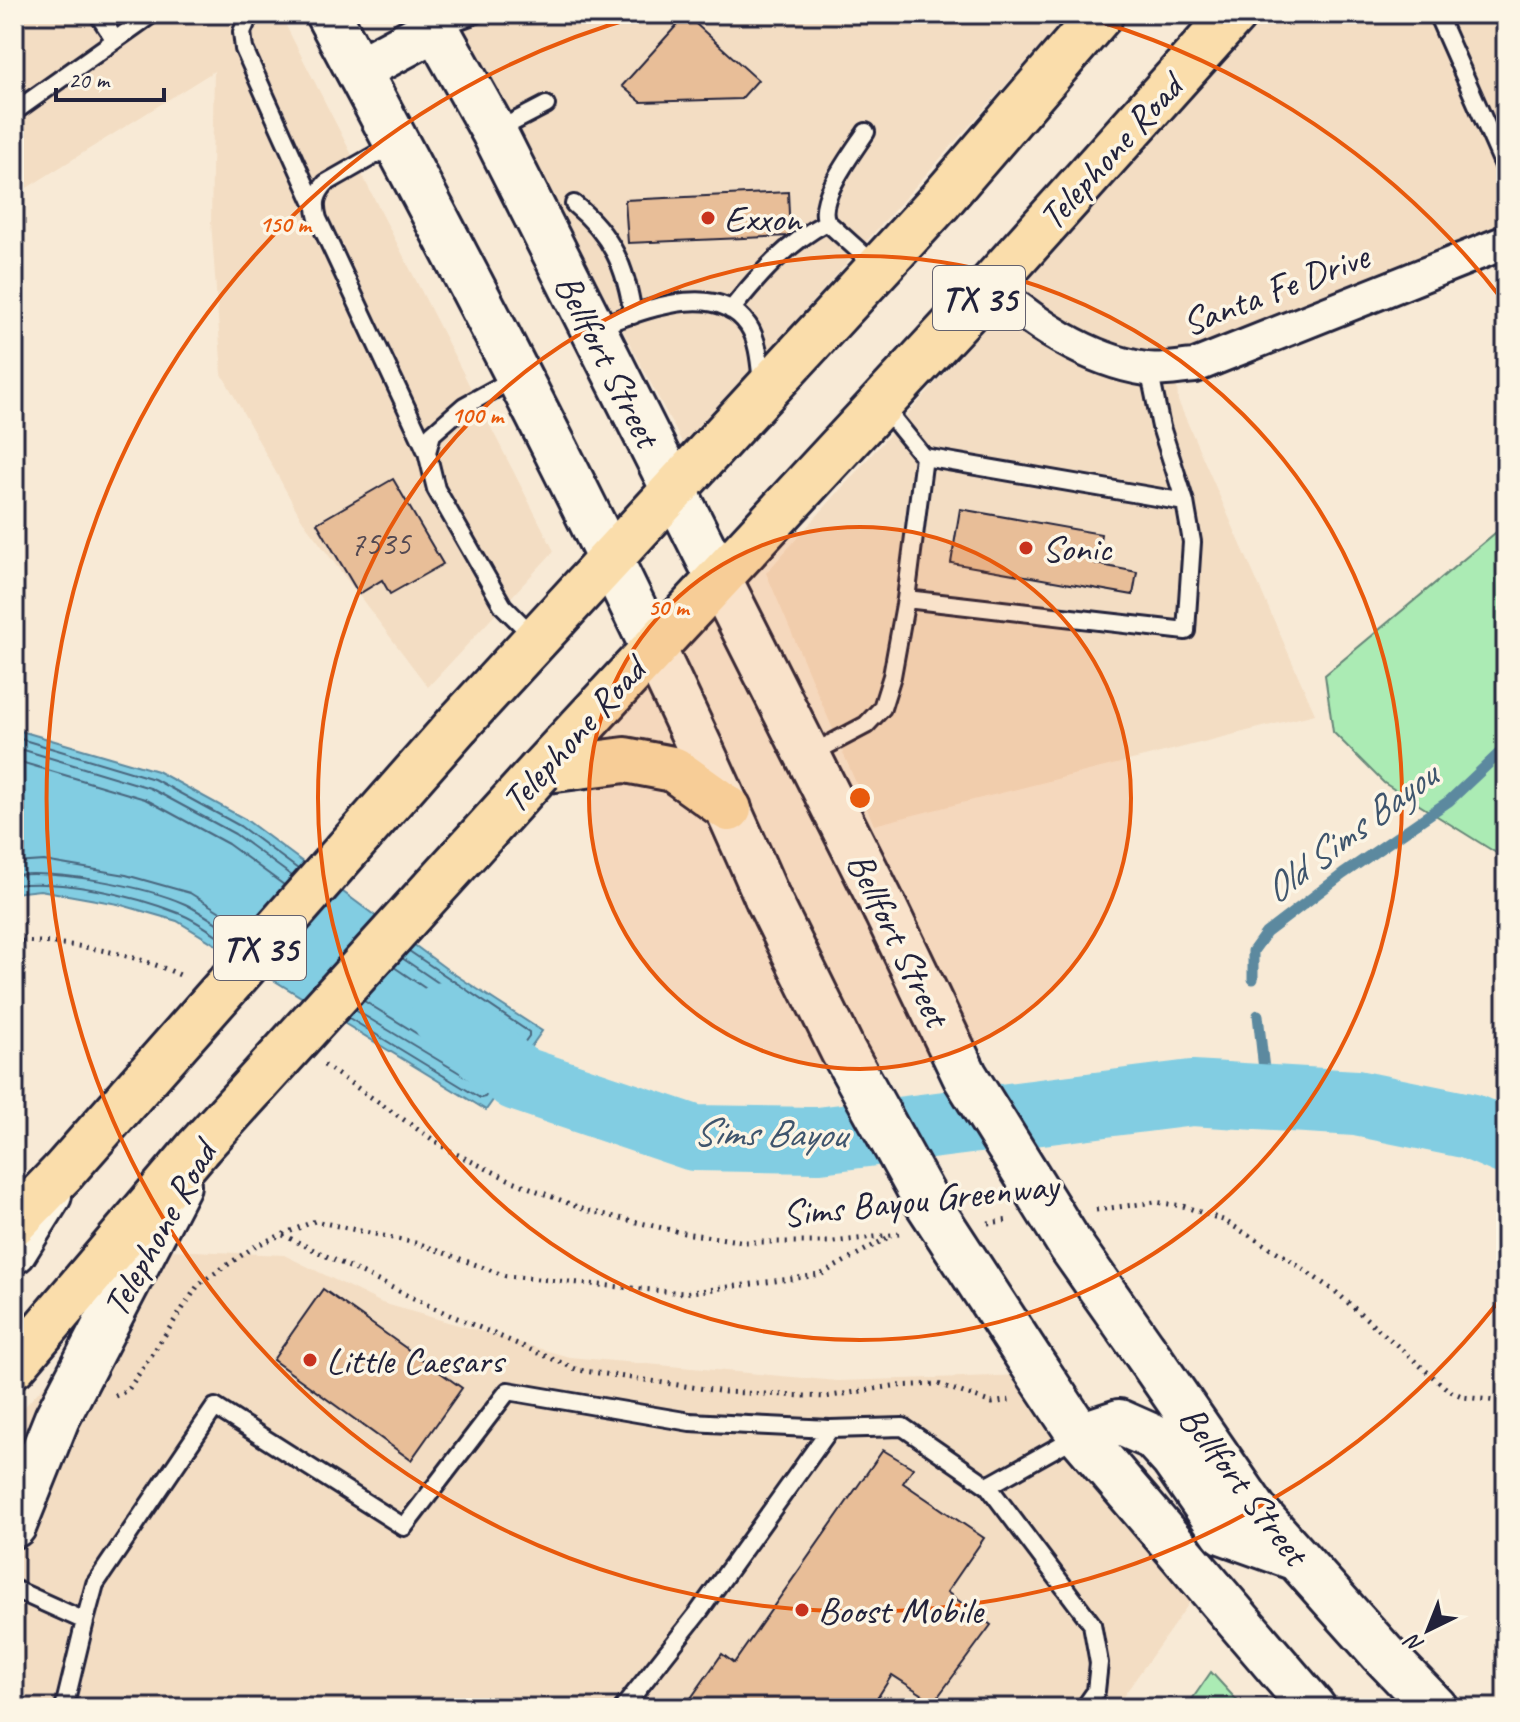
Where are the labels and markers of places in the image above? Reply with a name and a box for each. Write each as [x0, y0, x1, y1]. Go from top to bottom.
place label: Exxon [724, 195, 803, 242]
marker: Exxon [699, 209, 717, 227]
place label: Sonic [1042, 525, 1113, 572]
marker: Sonic [1017, 539, 1035, 557]
centre of rings [846, 784, 874, 812]
place label: Little Caesars [326, 1337, 507, 1384]
marker: Little Caesars [301, 1351, 319, 1369]
place label: Boost Mobile [818, 1587, 985, 1634]
marker: Boost Mobile [793, 1601, 811, 1619]

